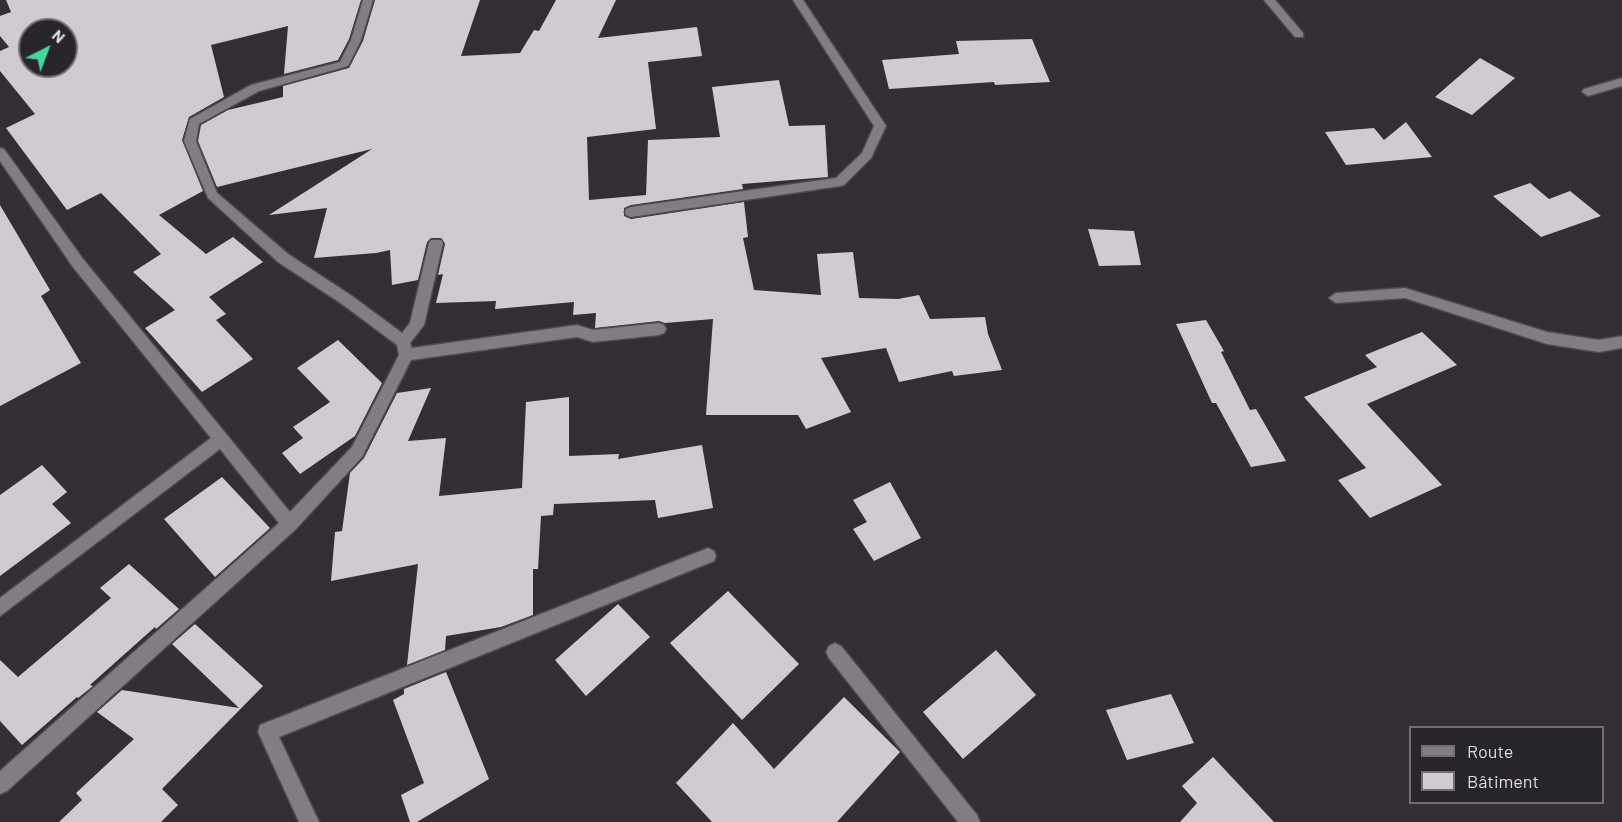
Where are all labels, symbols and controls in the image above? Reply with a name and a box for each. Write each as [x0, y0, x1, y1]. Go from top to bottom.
north arrow [18, 18, 78, 78]
text: N [49, 25, 69, 46]
legend [1409, 726, 1604, 804]
text: Route [1467, 740, 1513, 762]
text: Bâtiment [1467, 770, 1539, 792]

